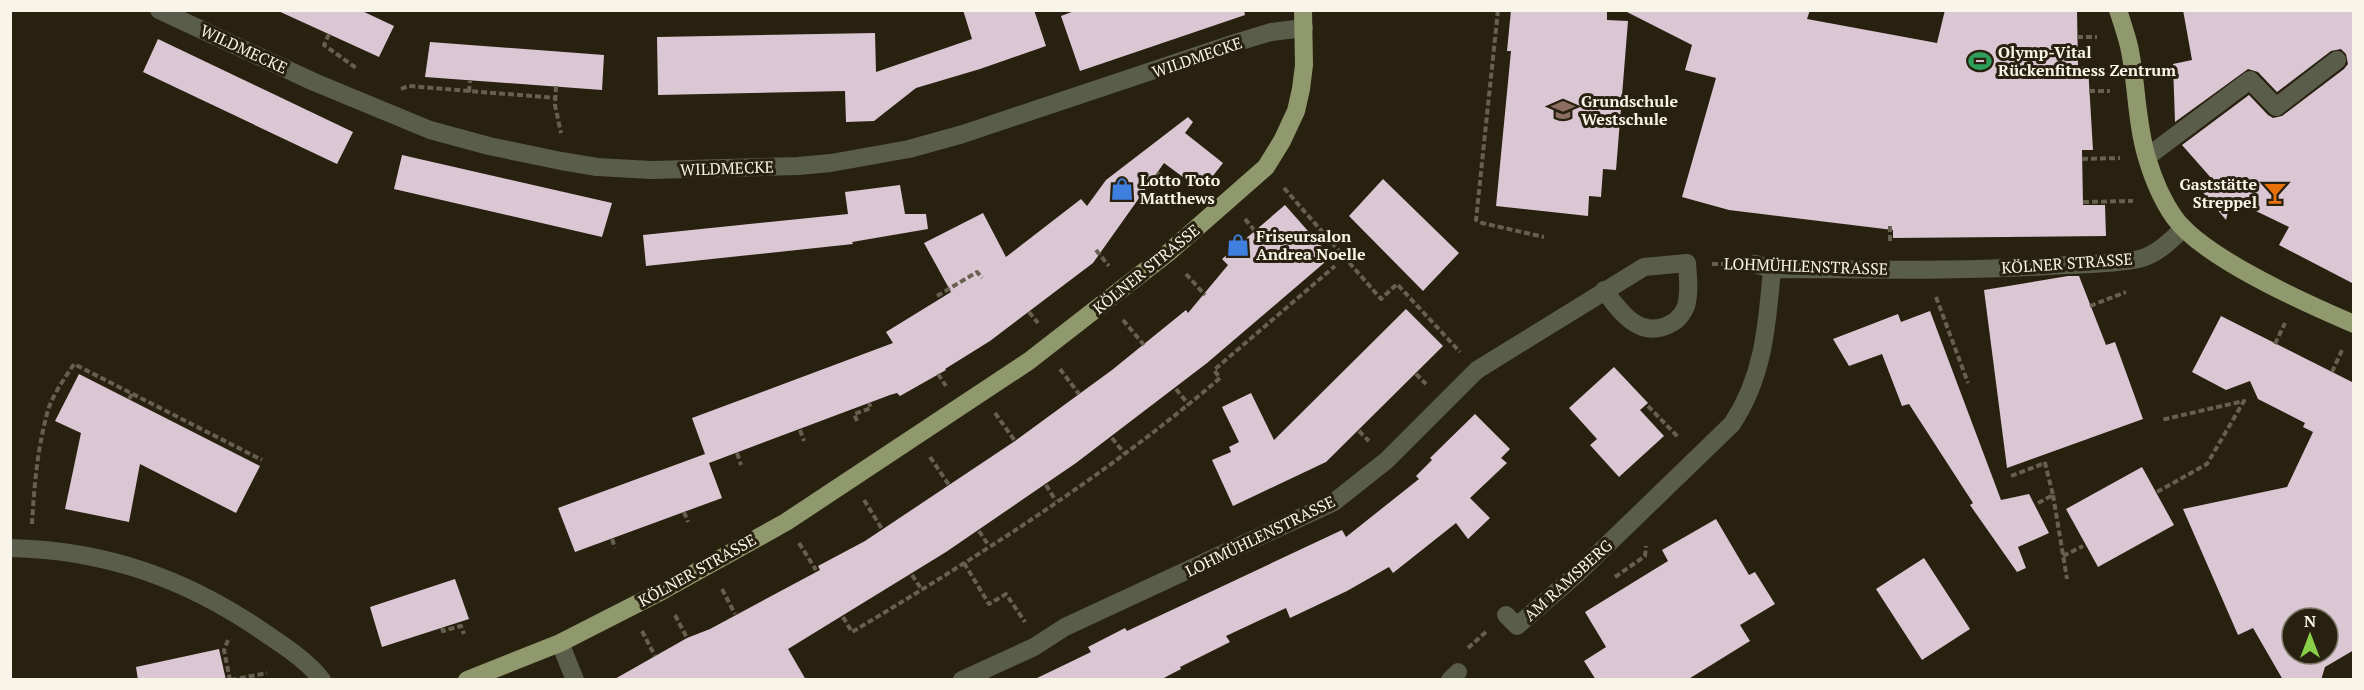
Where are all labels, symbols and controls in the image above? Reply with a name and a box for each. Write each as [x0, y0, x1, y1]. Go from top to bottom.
street label: WILDMECKE [197, 19, 291, 79]
street label: WILDMECKE [1149, 31, 1245, 83]
place label: Olymp-Vital Rückenfitness Zentrum [1998, 41, 2176, 81]
sports icon: Olymp-Vital Rückenfitness Zentrum [1967, 48, 1993, 74]
place label: Grundschule Westschule [1581, 90, 1679, 130]
school or university icon: Grundschule Westschule [1550, 97, 1576, 123]
street label: WILDMECKE [680, 155, 774, 181]
place label: Lotto Toto Matthews [1140, 169, 1221, 209]
place label: Gaststätte Streppel [2179, 173, 2257, 213]
shop icon: Lotto Toto Matthews [1109, 176, 1135, 202]
bar icon: Gaststätte Streppel [2262, 180, 2288, 206]
street label: KÖLNER STRASSE [1088, 219, 1204, 319]
place label: Friseursalon Andrea Noelle [1256, 225, 1366, 265]
shop icon: Friseursalon Andrea Noelle [1225, 232, 1251, 258]
street label: KÖLNER STRASSE [2001, 247, 2133, 279]
street label: LOHMÜHLENSTRASSE [1724, 252, 1888, 280]
street label: LOHMÜHLENSTRASSE [1181, 490, 1339, 582]
street label: KÖLNER STRASSE [634, 528, 760, 612]
street label: AM RAMSBERG [1519, 534, 1617, 626]
north arrow [2280, 606, 2340, 666]
text: N [2304, 610, 2316, 632]

